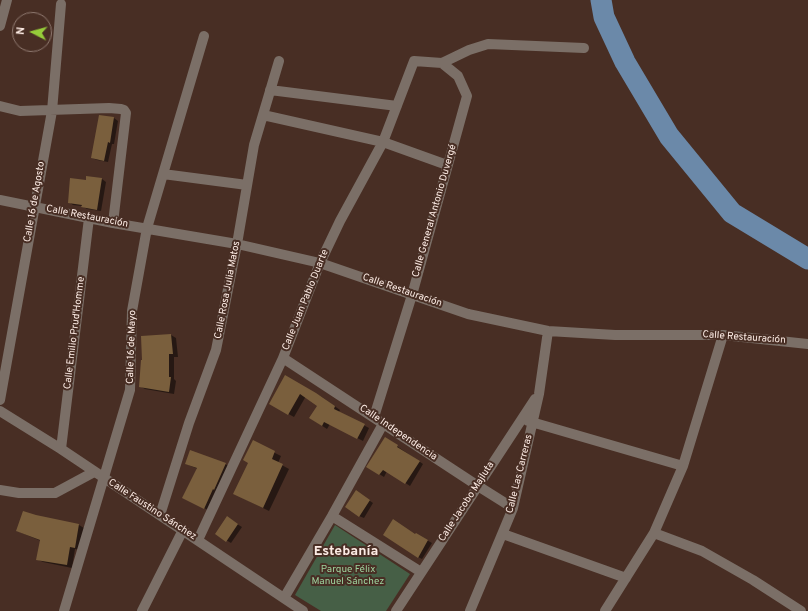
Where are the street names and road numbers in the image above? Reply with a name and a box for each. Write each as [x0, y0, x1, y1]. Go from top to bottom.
street label: Calle General Antonio Duvergé [410, 143, 460, 279]
street label: Calle 16 de Agosto [22, 161, 48, 243]
street label: Calle Restauración [45, 203, 129, 231]
street label: Calle Rosa Julia Matos [213, 240, 243, 340]
street label: Calle Juan Pablo Duarte [280, 248, 332, 352]
street label: Calle Restauración [361, 272, 443, 310]
street label: Calle Emilio Prud'Homme [62, 276, 88, 390]
street label: Calle 16 de Mayo [125, 310, 139, 384]
street label: Calle Restauración [702, 329, 786, 347]
street label: Calle Independencia [357, 403, 439, 463]
street label: Calle Las Carreras [504, 433, 536, 515]
street label: Calle Jacobo Majluta [437, 460, 497, 544]
street label: Calle Faustino Sánchez [106, 477, 198, 543]

